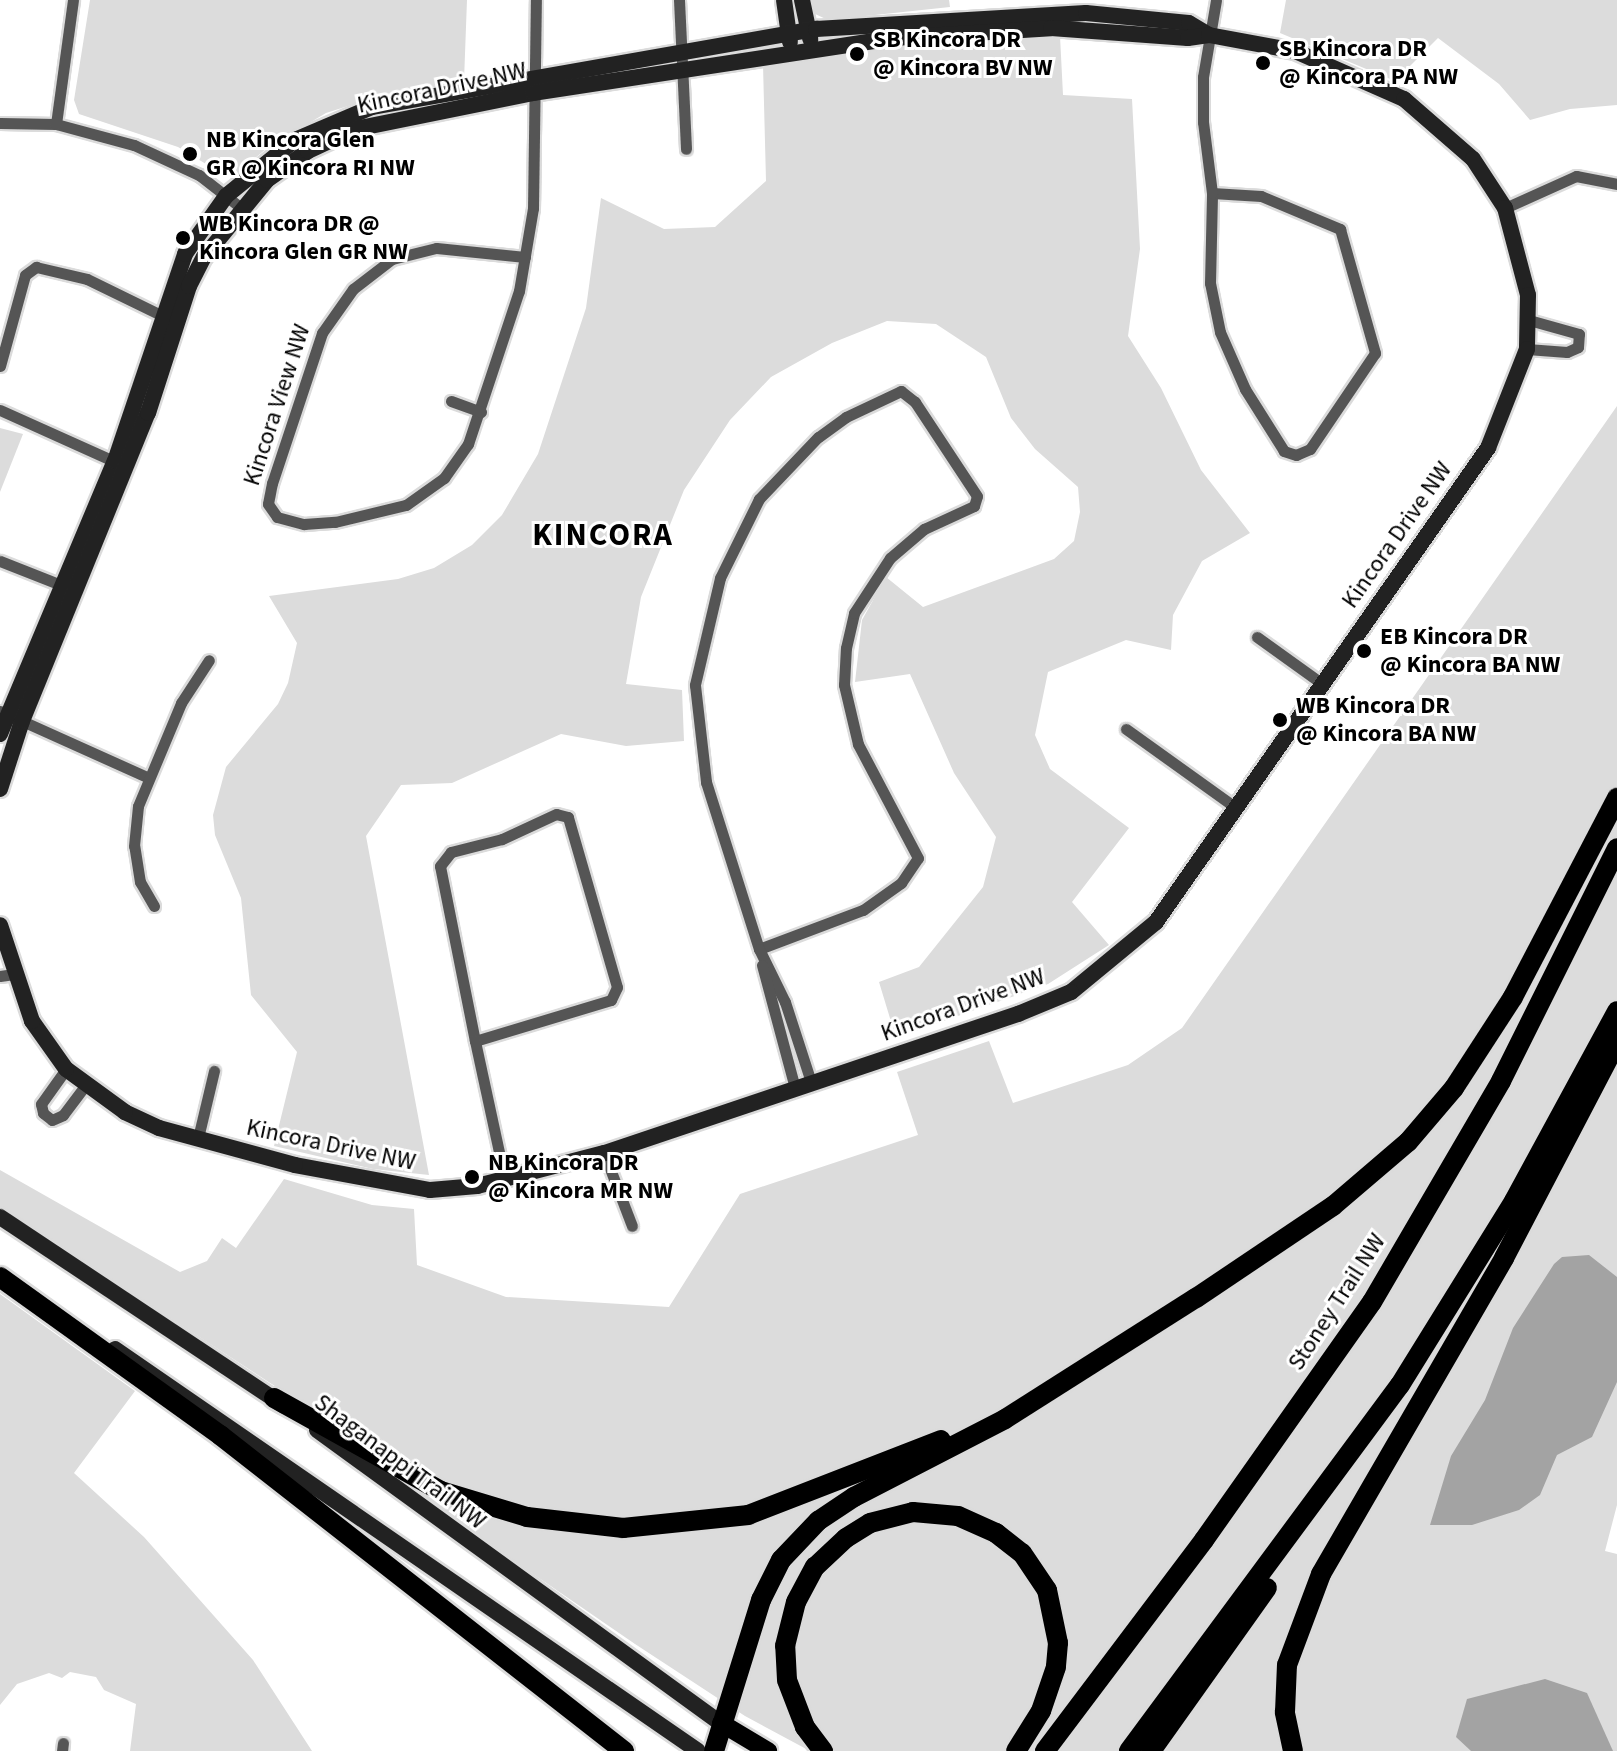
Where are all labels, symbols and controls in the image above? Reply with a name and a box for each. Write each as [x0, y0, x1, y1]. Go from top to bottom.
place label: SB Kincora DR @ Kincora BV NW [873, 26, 1053, 82]
place label: SB Kincora DR @ Kincora PA NW [1279, 35, 1458, 91]
marker: SB Kincora DR @ Kincora BV NW [848, 45, 866, 63]
marker: SB Kincora DR @ Kincora PA NW [1254, 54, 1272, 72]
street label: Kincora Drive NW [355, 56, 529, 120]
place label: NB Kincora Glen GR @ Kincora RI NW [206, 126, 415, 182]
marker: NB Kincora Glen GR @ Kincora RI NW [181, 145, 199, 163]
place label: WB Kincora DR @ Kincora Glen GR NW [199, 210, 408, 266]
marker: WB Kincora DR @ Kincora Glen GR NW [174, 229, 192, 247]
street label: Kincora View NW [237, 321, 317, 489]
street label: Kincora Drive NW [1336, 456, 1458, 614]
district label: KINCORA [532, 516, 674, 554]
place label: EB Kincora DR @ Kincora BA NW [1380, 623, 1560, 679]
marker: EB Kincora DR @ Kincora BA NW [1355, 642, 1373, 660]
place label: WB Kincora DR @ Kincora BA NW [1296, 692, 1476, 748]
marker: WB Kincora DR @ Kincora BA NW [1271, 711, 1289, 729]
street label: Kincora Drive NW [877, 962, 1049, 1048]
street label: Kincora Drive NW [244, 1113, 418, 1177]
place label: NB Kincora DR @ Kincora MR NW [488, 1149, 673, 1205]
marker: NB Kincora DR @ Kincora MR NW [463, 1168, 481, 1186]
street label: Stoney Trail NW [1282, 1228, 1392, 1376]
street label: Shaganappi Trail NW [309, 1388, 491, 1536]

